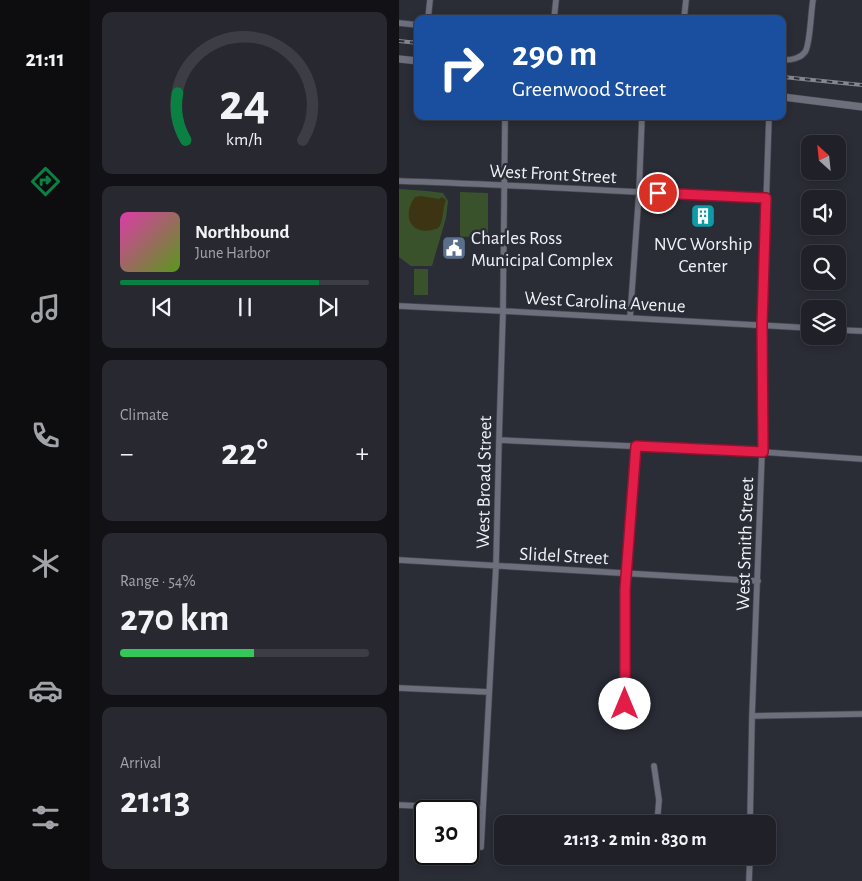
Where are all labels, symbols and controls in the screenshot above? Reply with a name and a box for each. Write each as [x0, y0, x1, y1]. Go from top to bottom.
icon: right [429, 35, 494, 100]
text: 290 m [512, 37, 597, 72]
text: 21:11 [25, 48, 65, 70]
text: 24 [219, 77, 270, 129]
text: Greenwood Street [512, 78, 666, 100]
text: km/h [226, 131, 263, 149]
north arrow [801, 135, 847, 180]
map controls [801, 135, 846, 345]
street label: West Front Street [489, 162, 617, 187]
icon: directions [28, 164, 63, 199]
pin [637, 172, 679, 214]
icon: arrive [644, 179, 672, 207]
button: sound [801, 190, 846, 235]
building icon: NVC Worship Center [690, 203, 716, 229]
text: Northbound [195, 223, 290, 242]
place label: Charles Ross Municipal Complex [471, 229, 613, 270]
public building icon: Charles Ross Municipal Complex [441, 235, 467, 261]
place label: NVC Worship Center [654, 235, 752, 276]
text: June Harbor [195, 245, 270, 261]
button: search [801, 245, 846, 290]
street label: West Carolina Avenue [524, 289, 686, 316]
icon: music [28, 291, 63, 326]
icon: previous [148, 293, 176, 321]
icon: pause [231, 293, 259, 321]
icon: next [314, 293, 342, 321]
button: layers [801, 300, 846, 345]
text: Climate [120, 407, 169, 423]
street label: West Broad Street [474, 415, 495, 549]
icon: phone [28, 418, 63, 453]
text: 22° [221, 434, 268, 472]
text: − [120, 440, 133, 468]
text: + [356, 440, 369, 468]
street label: West Smith Street [734, 477, 757, 611]
street label: Slidel Street [519, 545, 609, 568]
icon: climate [28, 546, 63, 581]
text: Range · 54% [120, 573, 196, 589]
text: 270 km [120, 600, 229, 638]
icon: car [28, 673, 63, 708]
position arrow [598, 677, 650, 729]
text: Arrival [120, 755, 161, 771]
text: 21:13 [120, 782, 190, 820]
icon: filters [28, 800, 63, 835]
speed limit sign: 30 [414, 800, 479, 865]
text: 21:13 · 2 min · 830 m [563, 830, 707, 849]

